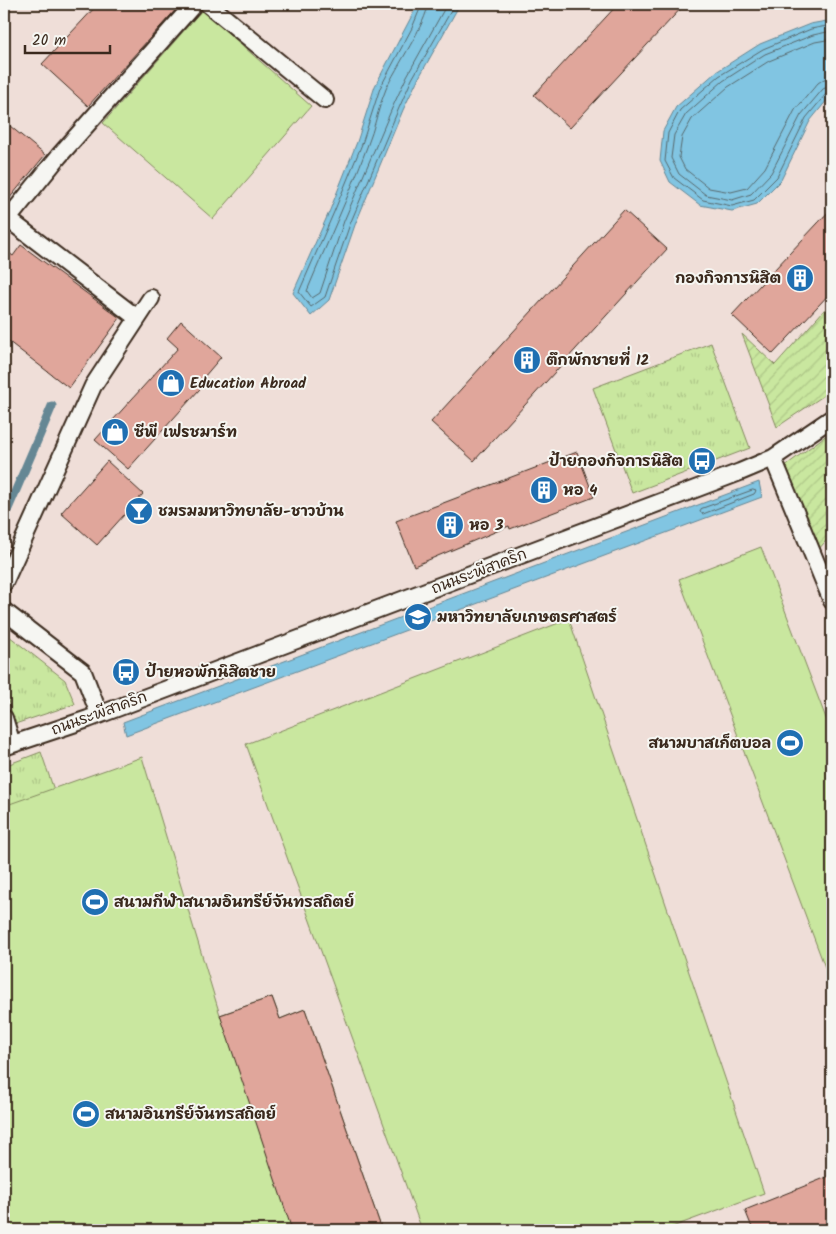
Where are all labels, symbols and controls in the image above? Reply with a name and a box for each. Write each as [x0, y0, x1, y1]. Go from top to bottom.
scale bar [25, 22, 110, 54]
text: 20 m [32, 29, 66, 53]
building icon: กองกิจการนิสิต [785, 263, 815, 293]
place label: กองกิจการนิสิต [675, 267, 781, 291]
building icon: ตึกพักชายที่ 12 [512, 345, 542, 375]
place label: ตึกพักชายที่ 12 [546, 346, 650, 373]
shop icon: Education Abroad [156, 368, 186, 398]
place label: Education Abroad [190, 372, 307, 396]
shop icon: ซีพี เฟรชมาร์ท [100, 417, 130, 447]
place label: ซีพี เฟรชมาร์ท [134, 421, 237, 445]
bus stop icon: ป้ายกองกิจการนิสิต [687, 446, 717, 476]
place label: ป้ายกองกิจการนิสิต [549, 450, 683, 474]
building icon: หอ 4 [529, 475, 559, 505]
place label: หอ 4 [563, 479, 598, 503]
bar icon: ชมรมมหาวิทยาลัย-ชาวบ้าน [124, 496, 154, 526]
place label: ชมรมมหาวิทยาลัย-ชาวบ้าน [158, 500, 344, 524]
building icon: หอ 3 [435, 510, 465, 540]
place label: หอ 3 [469, 514, 504, 538]
street label: ถนนระพีสาคริก [428, 543, 531, 601]
school or university icon: มหาวิทยาลัยเกษตรศาสตร์ [403, 602, 433, 632]
place label: มหาวิทยาลัยเกษตรศาสตร์ [437, 606, 617, 630]
bus stop icon: ป้ายหอพักนิสิตชาย [111, 657, 141, 687]
place label: ป้ายหอพักนิสิตชาย [145, 661, 276, 685]
street label: ถนนระพีสาคริก [48, 685, 151, 742]
sports icon: สนามบาสเก็ตบอล [775, 728, 805, 758]
place label: สนามบาสเก็ตบอล [648, 732, 771, 756]
sports icon: สนามกีฬาสนามอินทรีย์จันทรสถิตย์ [80, 887, 110, 917]
place label: สนามกีฬาสนามอินทรีย์จันทรสถิตย์ [114, 891, 354, 915]
sports icon: สนามอินทรีย์จันทรสถิตย์ [71, 1099, 101, 1129]
place label: สนามอินทรีย์จันทรสถิตย์ [105, 1103, 276, 1127]

